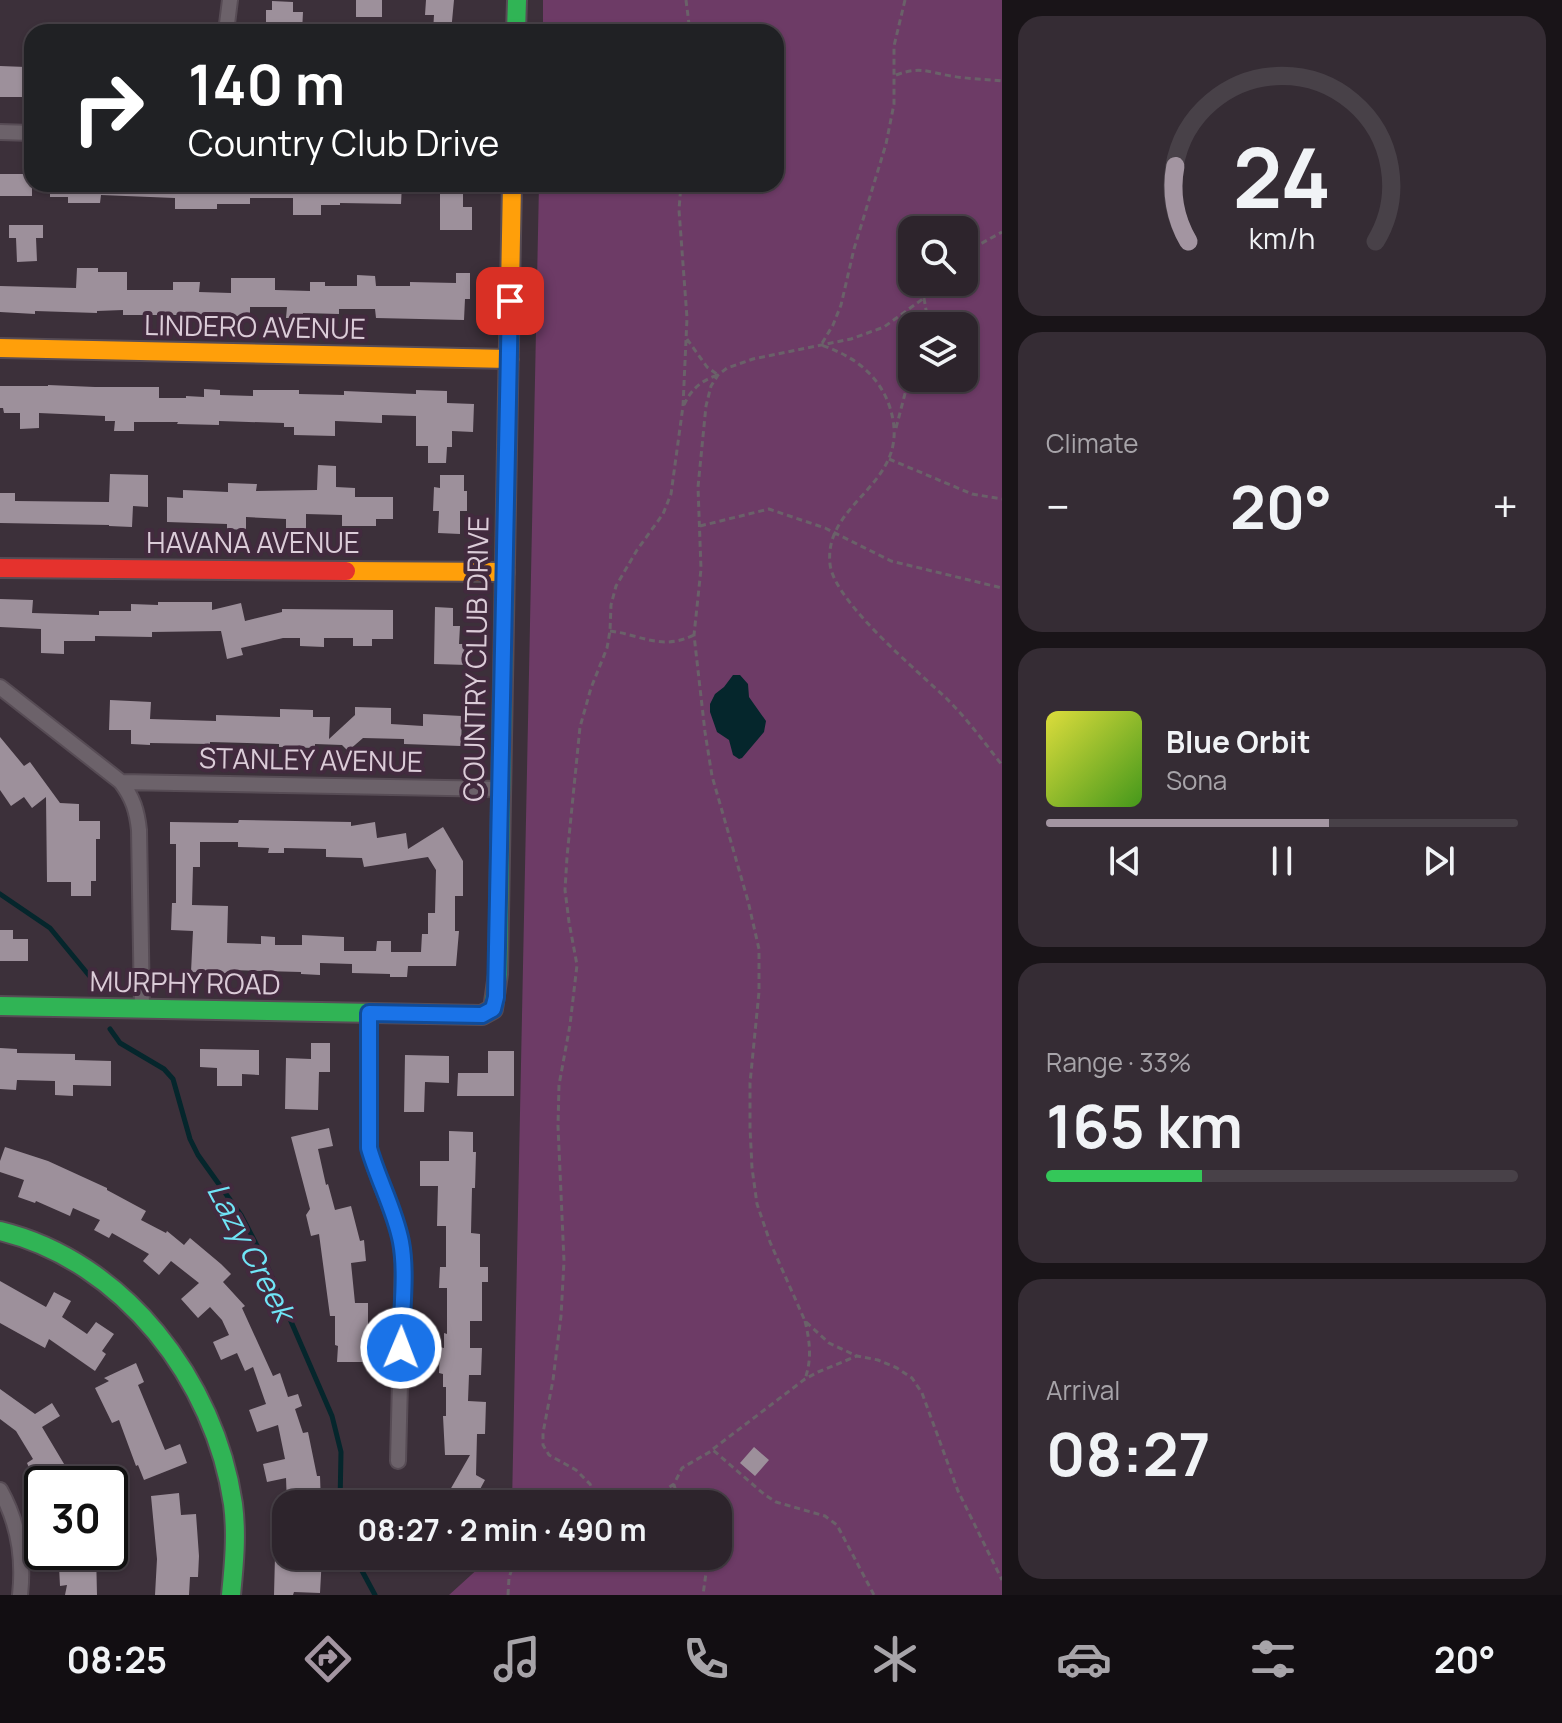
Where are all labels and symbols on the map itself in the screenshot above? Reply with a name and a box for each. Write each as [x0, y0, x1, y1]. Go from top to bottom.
pin [476, 267, 544, 335]
street label: LINDERO AVENUE [144, 305, 366, 347]
street label: COUNTRY CLUB DRIVE [454, 516, 496, 802]
street label: HAVANA AVENUE [146, 523, 360, 561]
street label: STANLEY AVENUE [199, 738, 423, 780]
street label: MURPHY ROAD [89, 961, 281, 1003]
water label: Lazy Creek [198, 1175, 308, 1331]
position arrow [359, 1306, 443, 1390]
speed limit sign: 30 [24, 1466, 128, 1570]

